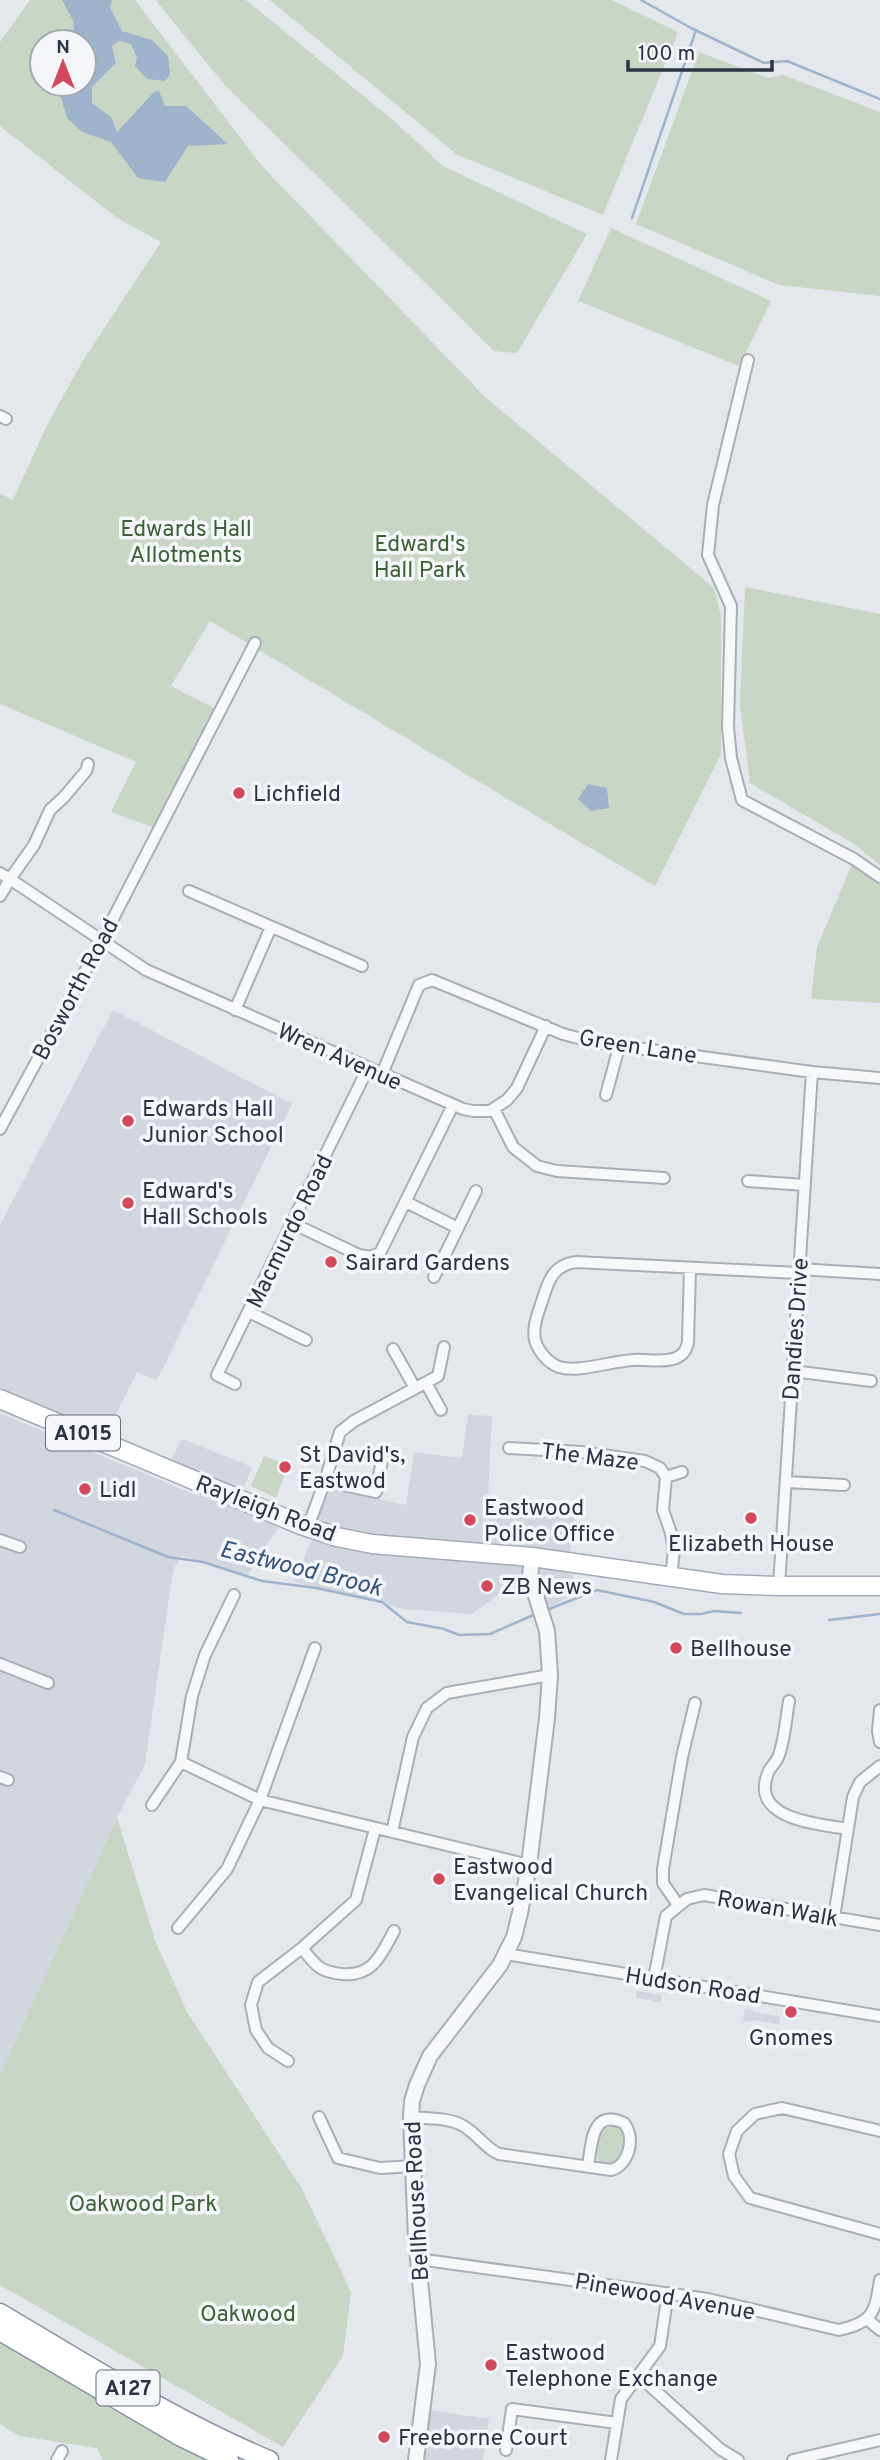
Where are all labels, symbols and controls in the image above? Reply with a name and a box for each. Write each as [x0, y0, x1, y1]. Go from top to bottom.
north arrow [28, 28, 98, 98]
scale bar [628, 28, 772, 72]
text: N [56, 36, 70, 60]
text: 100 m [638, 41, 695, 68]
park label: Edwards Hall Allotments [120, 516, 252, 571]
park label: Edward's Hall Park [374, 531, 466, 586]
place label: Lichfield [253, 781, 341, 810]
marker: Lichfield [231, 785, 247, 801]
street label: Bosworth Road [28, 914, 127, 1066]
street label: Wren Avenue [272, 1018, 406, 1099]
street label: Green Lane [577, 1025, 699, 1072]
place label: Edwards Hall Junior School [142, 1096, 284, 1151]
marker: Edwards Hall Junior School [120, 1113, 136, 1129]
street label: Macmurdo Road [242, 1151, 341, 1314]
place label: Edward's Hall Schools [142, 1178, 268, 1233]
marker: Edward's Hall Schools [120, 1195, 136, 1211]
place label: Sairard Gardens [345, 1250, 510, 1279]
marker: Sairard Gardens [323, 1254, 339, 1270]
street label: Dandies Drive [778, 1257, 817, 1401]
road number: A1015 [46, 1416, 120, 1450]
street label: The Maze [539, 1438, 640, 1479]
place label: St David's, Eastwod [299, 1442, 405, 1497]
marker: St David's, Eastwod [277, 1459, 293, 1475]
street label: Rayleigh Road [191, 1470, 339, 1550]
place label: Lidl [99, 1477, 137, 1506]
marker: Lidl [77, 1481, 93, 1497]
place label: Eastwood Police Office [484, 1495, 615, 1550]
marker: Elizabeth House [743, 1510, 759, 1526]
marker: Eastwood Police Office [462, 1512, 478, 1528]
place label: Elizabeth House [668, 1531, 834, 1560]
water label: Eastwood Brook [216, 1535, 386, 1605]
place label: ZB News [501, 1574, 592, 1603]
marker: ZB News [479, 1578, 495, 1594]
place label: Bellhouse [690, 1636, 792, 1665]
marker: Bellhouse [668, 1640, 684, 1656]
place label: Eastwood Evangelical Church [453, 1854, 648, 1909]
marker: Eastwood Evangelical Church [431, 1871, 447, 1887]
street label: Rowan Walk [715, 1886, 841, 1935]
street label: Hudson Road [623, 1962, 762, 2012]
marker: Gnomes [783, 2004, 799, 2020]
place label: Gnomes [749, 2025, 833, 2054]
street label: Bellhouse Road [400, 2120, 437, 2282]
park label: Oakwood Park [69, 2191, 217, 2220]
street label: Pinewood Avenue [572, 2268, 757, 2329]
park label: Oakwood [200, 2301, 296, 2330]
place label: Eastwood Telephone Exchange [505, 2340, 718, 2395]
marker: Eastwood Telephone Exchange [483, 2357, 499, 2373]
road number: A127 [96, 2370, 160, 2406]
place label: Freeborne Court [398, 2425, 568, 2454]
marker: Freeborne Court [376, 2429, 392, 2445]

